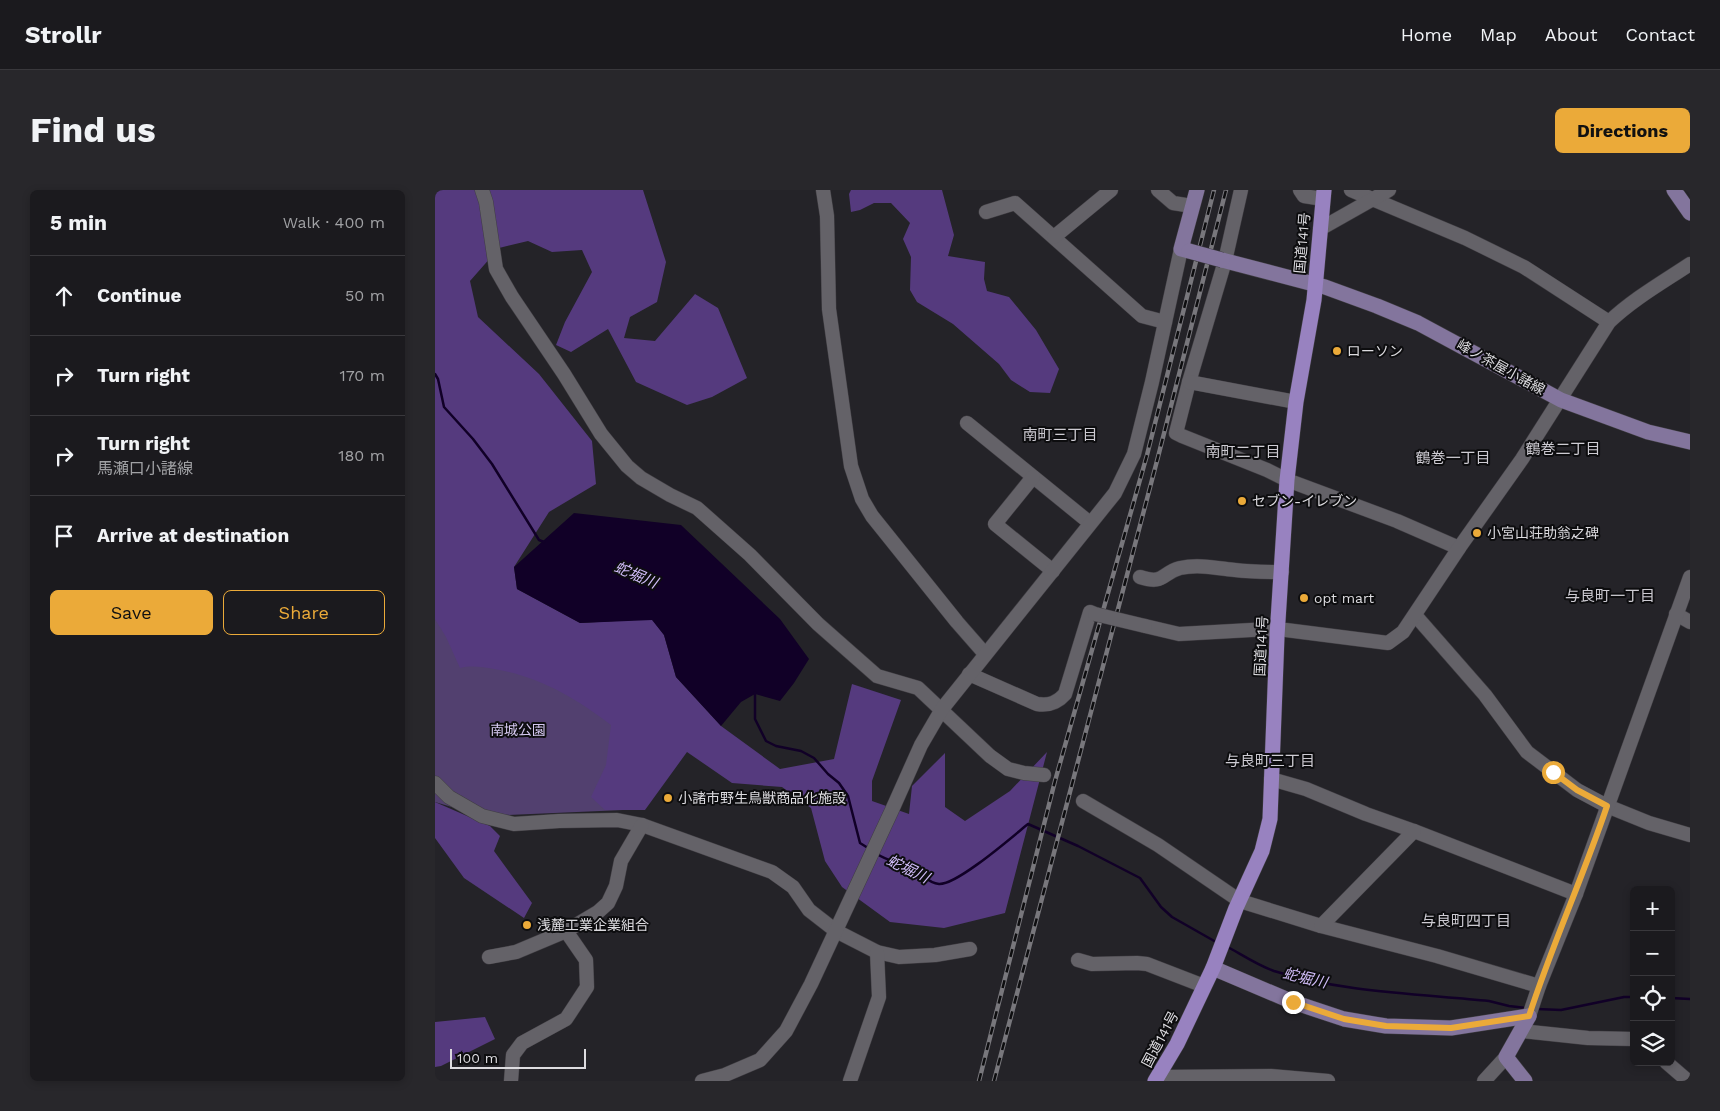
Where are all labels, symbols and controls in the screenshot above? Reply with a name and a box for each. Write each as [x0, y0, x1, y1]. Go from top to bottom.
text: Strollr [25, 21, 102, 49]
text: Home [1401, 24, 1452, 45]
text: Map [1480, 24, 1517, 45]
text: About [1545, 24, 1597, 45]
text: Contact [1625, 24, 1695, 45]
button: Directions [1555, 108, 1690, 153]
text: Find us [30, 109, 156, 151]
text: 5 min [50, 210, 107, 235]
street label: 国道141号 [1291, 212, 1313, 274]
text: Walk · 400 m [283, 213, 385, 232]
icon: ahead [50, 282, 78, 310]
text: Continue [97, 284, 181, 307]
text: 50 m [345, 286, 385, 305]
street label: 峰ノ茶屋小諸線 [1454, 336, 1548, 398]
place label: ローソン [1347, 343, 1403, 359]
marker: ローソン [1331, 345, 1343, 357]
icon: right [50, 362, 78, 390]
text: Turn right [97, 364, 190, 387]
text: 170 m [339, 366, 385, 385]
district label: 南町三丁目 [1022, 426, 1098, 444]
text: Turn right [97, 432, 190, 455]
district label: 鶴巻二丁目 [1525, 440, 1601, 458]
icon: right [50, 442, 78, 470]
district label: 南町二丁目 [1205, 443, 1281, 461]
text: 180 m [338, 446, 385, 465]
district label: 鶴巻一丁目 [1415, 449, 1491, 467]
text: 馬瀬口小諸線 [97, 459, 193, 478]
place label: セブン-イレブン [1252, 493, 1357, 509]
marker: セブン-イレブン [1236, 495, 1248, 507]
icon: arrive [50, 522, 78, 550]
text: Arrive at destination [97, 524, 289, 547]
place label: 小宮山荘助翁之碑 [1487, 525, 1599, 541]
marker: 小宮山荘助翁之碑 [1471, 527, 1483, 539]
water label: 蛇堀川 [612, 558, 662, 593]
district label: 与良町一丁目 [1565, 587, 1655, 605]
button: Save [50, 590, 213, 635]
button: Share [223, 590, 385, 635]
place label: opt mart [1314, 590, 1374, 606]
marker: opt mart [1298, 592, 1310, 604]
street label: 国道141号 [1251, 615, 1271, 677]
park label: 南城公園 [490, 722, 546, 738]
district label: 与良町三丁目 [1225, 752, 1315, 770]
route start [1542, 761, 1565, 784]
place label: 小諸市野生鳥獣商品化施設 [678, 790, 846, 806]
marker: 小諸市野生鳥獣商品化施設 [662, 792, 674, 804]
water label: 蛇堀川 [884, 851, 934, 888]
map controls [1630, 886, 1675, 1066]
button: + [1630, 886, 1675, 931]
district label: 与良町四丁目 [1421, 912, 1511, 930]
place label: 浅麓工業企業組合 [537, 917, 649, 933]
marker: 浅麓工業企業組合 [521, 919, 533, 931]
button: − [1630, 931, 1675, 976]
water label: 蛇堀川 [1281, 964, 1331, 992]
button: locate [1630, 976, 1675, 1021]
route end [1282, 991, 1305, 1014]
street label: 国道141号 [1139, 1008, 1181, 1070]
button: layers [1630, 1021, 1675, 1066]
scale bar [450, 1046, 586, 1069]
text: 100 m [457, 1050, 498, 1066]

